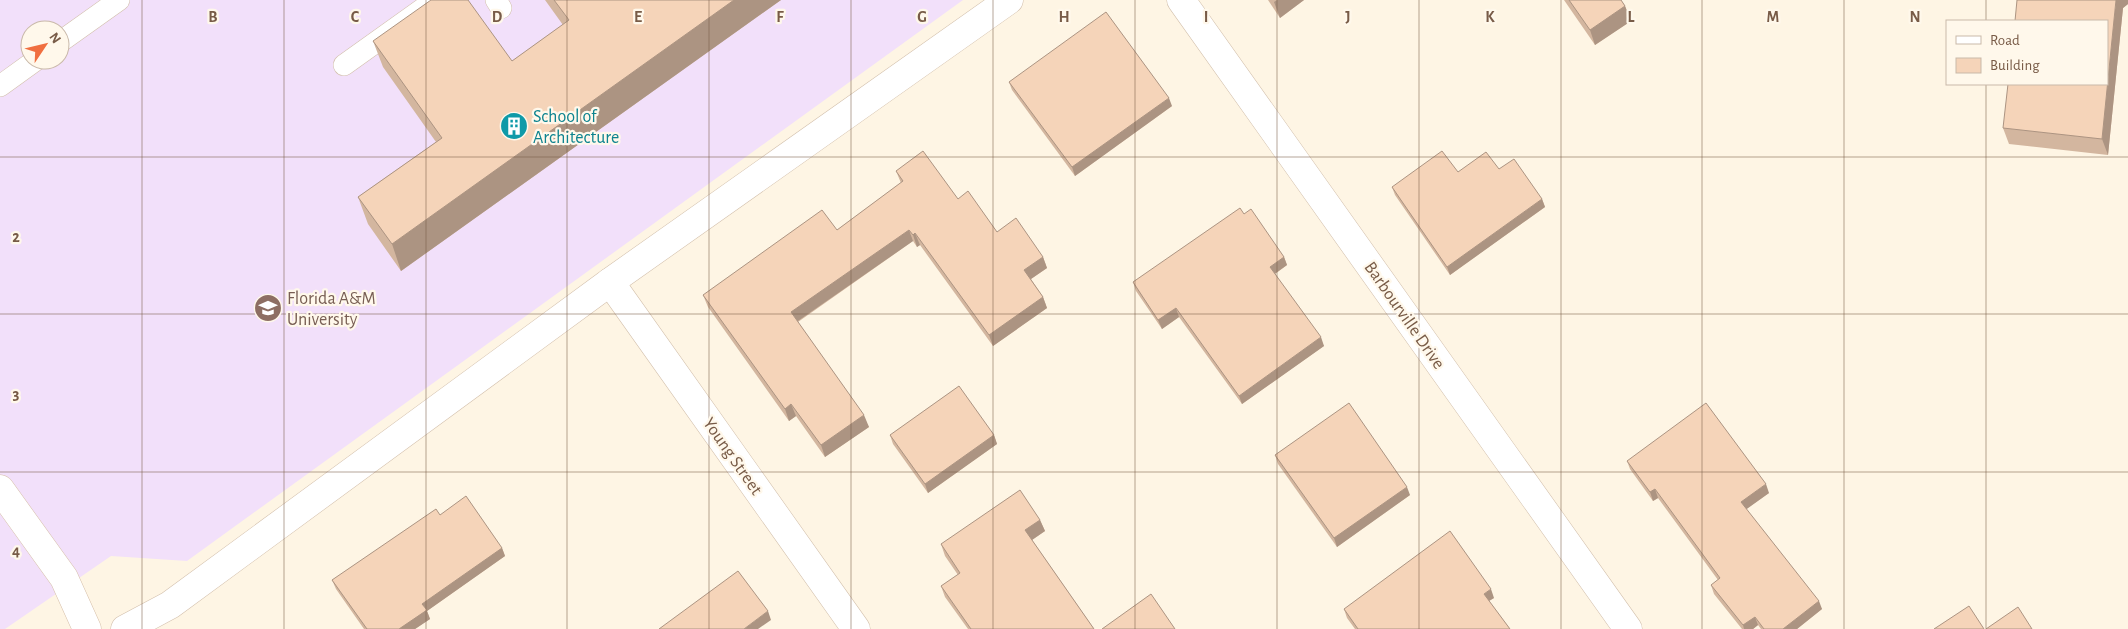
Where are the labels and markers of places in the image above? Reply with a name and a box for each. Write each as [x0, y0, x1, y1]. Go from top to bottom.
place label: School of Architecture [533, 108, 619, 147]
building icon: School of Architecture [499, 111, 529, 141]
place label: Florida A&M University [287, 290, 376, 329]
school or university icon: Florida A&M University [253, 293, 283, 323]

